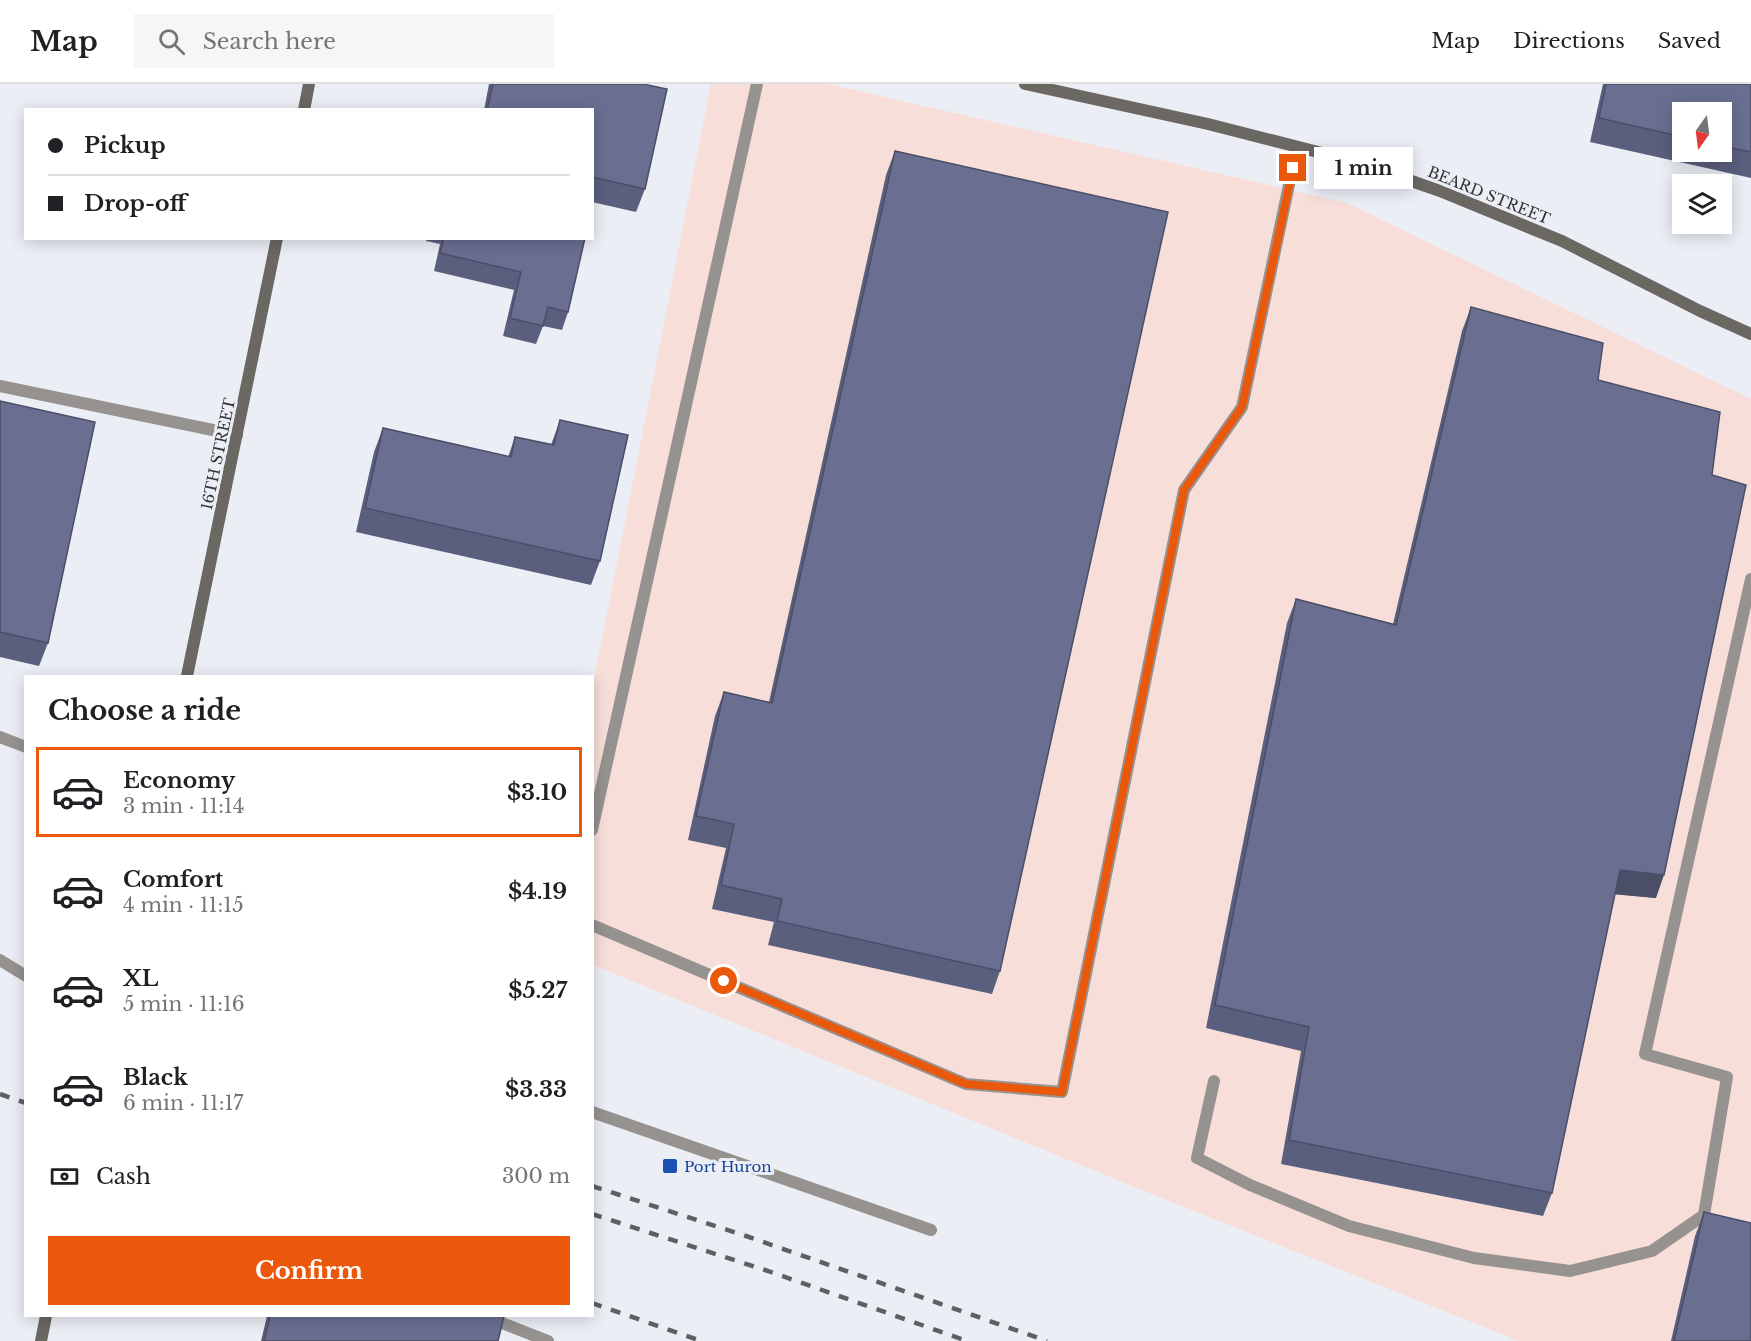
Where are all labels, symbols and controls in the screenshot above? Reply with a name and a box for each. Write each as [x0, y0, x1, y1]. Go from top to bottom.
search box [134, 14, 554, 68]
text: Map [30, 24, 98, 59]
icon: search [155, 25, 188, 58]
text: Search here [203, 28, 336, 55]
text: Map [1431, 28, 1480, 54]
text: Directions [1513, 28, 1625, 54]
text: Saved [1658, 28, 1721, 54]
north arrow [1672, 102, 1732, 162]
map controls [1672, 102, 1732, 234]
text: Pickup [84, 132, 166, 159]
callout: 1 min [1314, 147, 1413, 189]
route end [1279, 154, 1306, 181]
text: 1 min [1335, 156, 1392, 180]
street label: BEARD STREET [1425, 162, 1553, 228]
button: layers [1672, 174, 1732, 234]
text: Drop-off [84, 190, 186, 217]
street label: 16TH STREET [197, 396, 239, 512]
text: Choose a ride [48, 694, 241, 727]
icon: car [51, 765, 105, 819]
text: Economy [123, 767, 235, 794]
text: $3.10 [507, 779, 567, 806]
text: 3 min · 11:14 [123, 794, 244, 818]
icon: car [51, 864, 105, 918]
text: Comfort [123, 866, 223, 893]
text: $4.19 [508, 878, 567, 905]
text: 4 min · 11:15 [123, 893, 244, 917]
icon: car [51, 963, 105, 1017]
text: XL [123, 965, 158, 992]
route start [710, 967, 737, 994]
text: $5.27 [508, 977, 567, 1004]
text: 5 min · 11:16 [123, 992, 245, 1016]
icon: car [51, 1062, 105, 1116]
text: Black [123, 1064, 188, 1091]
text: $3.33 [505, 1076, 567, 1103]
text: 6 min · 11:17 [123, 1091, 243, 1115]
marker: Port Huron [661, 1157, 679, 1175]
place label: Port Huron [684, 1157, 772, 1176]
icon: cash [48, 1160, 81, 1193]
text: Cash [96, 1163, 151, 1190]
text: 300 m [502, 1164, 570, 1188]
button: Confirm [48, 1236, 570, 1305]

